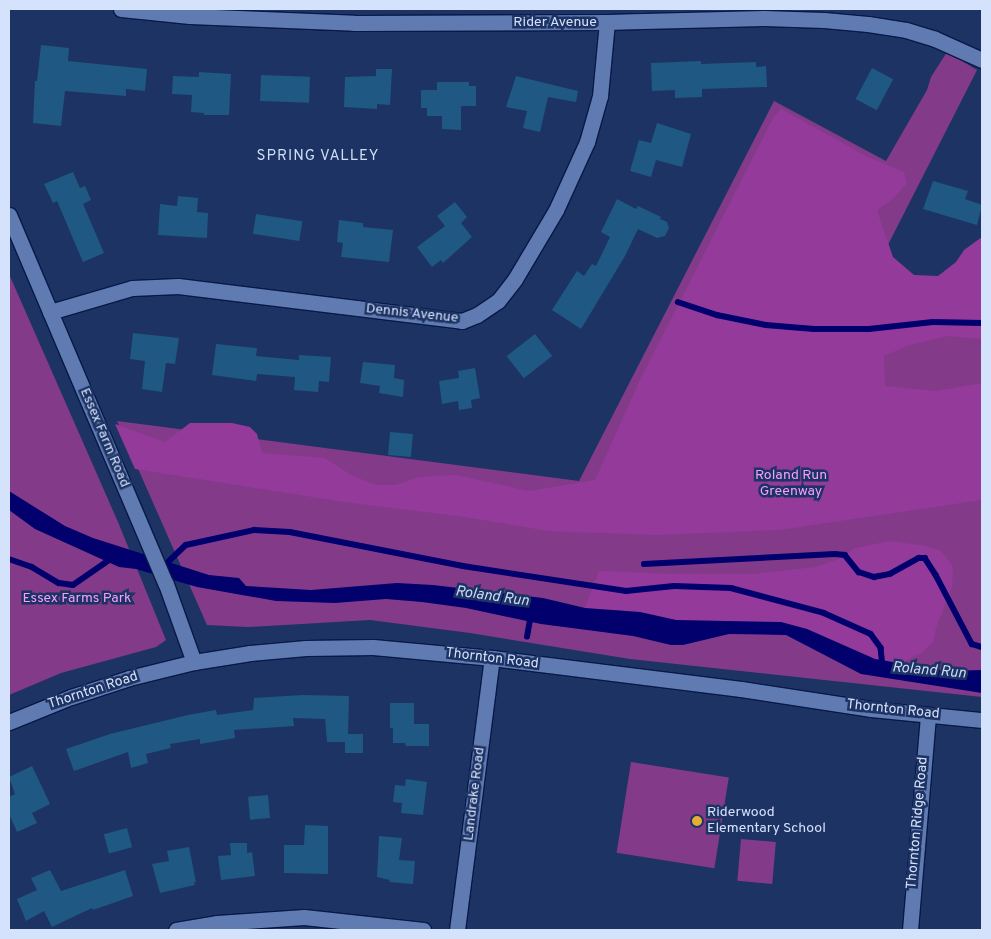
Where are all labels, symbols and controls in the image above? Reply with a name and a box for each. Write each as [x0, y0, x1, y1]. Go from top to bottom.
street label: Rider Avenue [513, 15, 597, 31]
district label: SPRING VALLEY [255, 148, 381, 166]
street label: Dennis Avenue [365, 301, 459, 327]
street label: Essex Farm Road [76, 386, 132, 490]
park label: Roland Run Greenway [755, 468, 827, 501]
water label: Roland Run [454, 583, 530, 611]
park label: Essex Farms Park [22, 591, 132, 607]
street label: Thornton Road [445, 645, 539, 673]
water label: Roland Run [891, 659, 967, 683]
street label: Thornton Road [46, 669, 140, 713]
street label: Thornton Road [846, 697, 940, 723]
street label: Landrake Road [461, 746, 489, 842]
street label: Thornton Ridge Road [904, 756, 932, 890]
place label: Riderwood Elementary School [707, 805, 826, 838]
marker: Riderwood Elementary School [691, 815, 703, 827]

